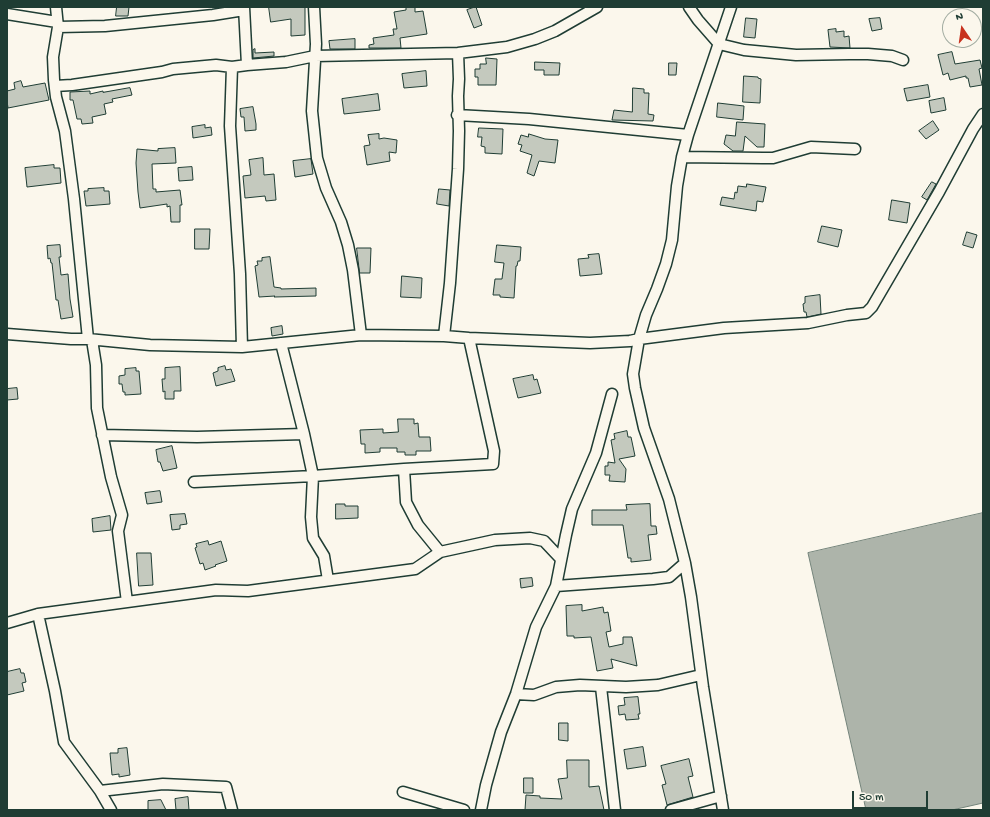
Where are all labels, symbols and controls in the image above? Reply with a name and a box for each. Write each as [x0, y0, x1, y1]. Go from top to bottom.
north arrow [942, 8, 982, 48]
text: N [955, 11, 964, 24]
scale bar [854, 783, 930, 809]
text: 50 m [859, 791, 884, 805]

